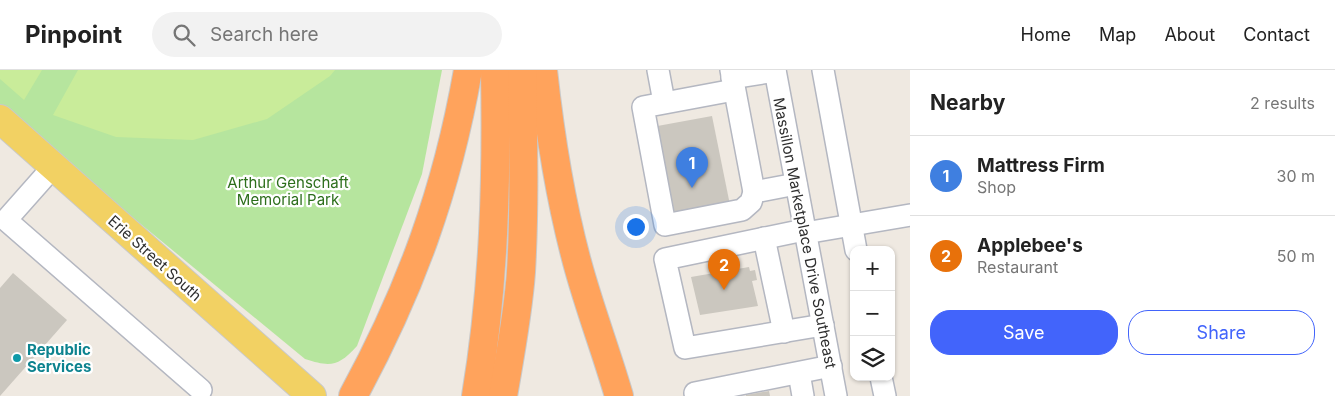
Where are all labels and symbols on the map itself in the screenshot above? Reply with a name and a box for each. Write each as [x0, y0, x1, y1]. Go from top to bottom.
street label: Massillon Marketplace Drive Southeast [769, 96, 841, 370]
pin: 1 [676, 147, 708, 188]
park label: Arthur Genschaft Memorial Park [227, 173, 349, 209]
street label: Erie Street South [104, 211, 206, 305]
your location [623, 214, 649, 240]
pin: 2 [708, 249, 740, 290]
place label: Republic Services [27, 340, 91, 376]
marker: Republic Services [11, 352, 23, 364]

